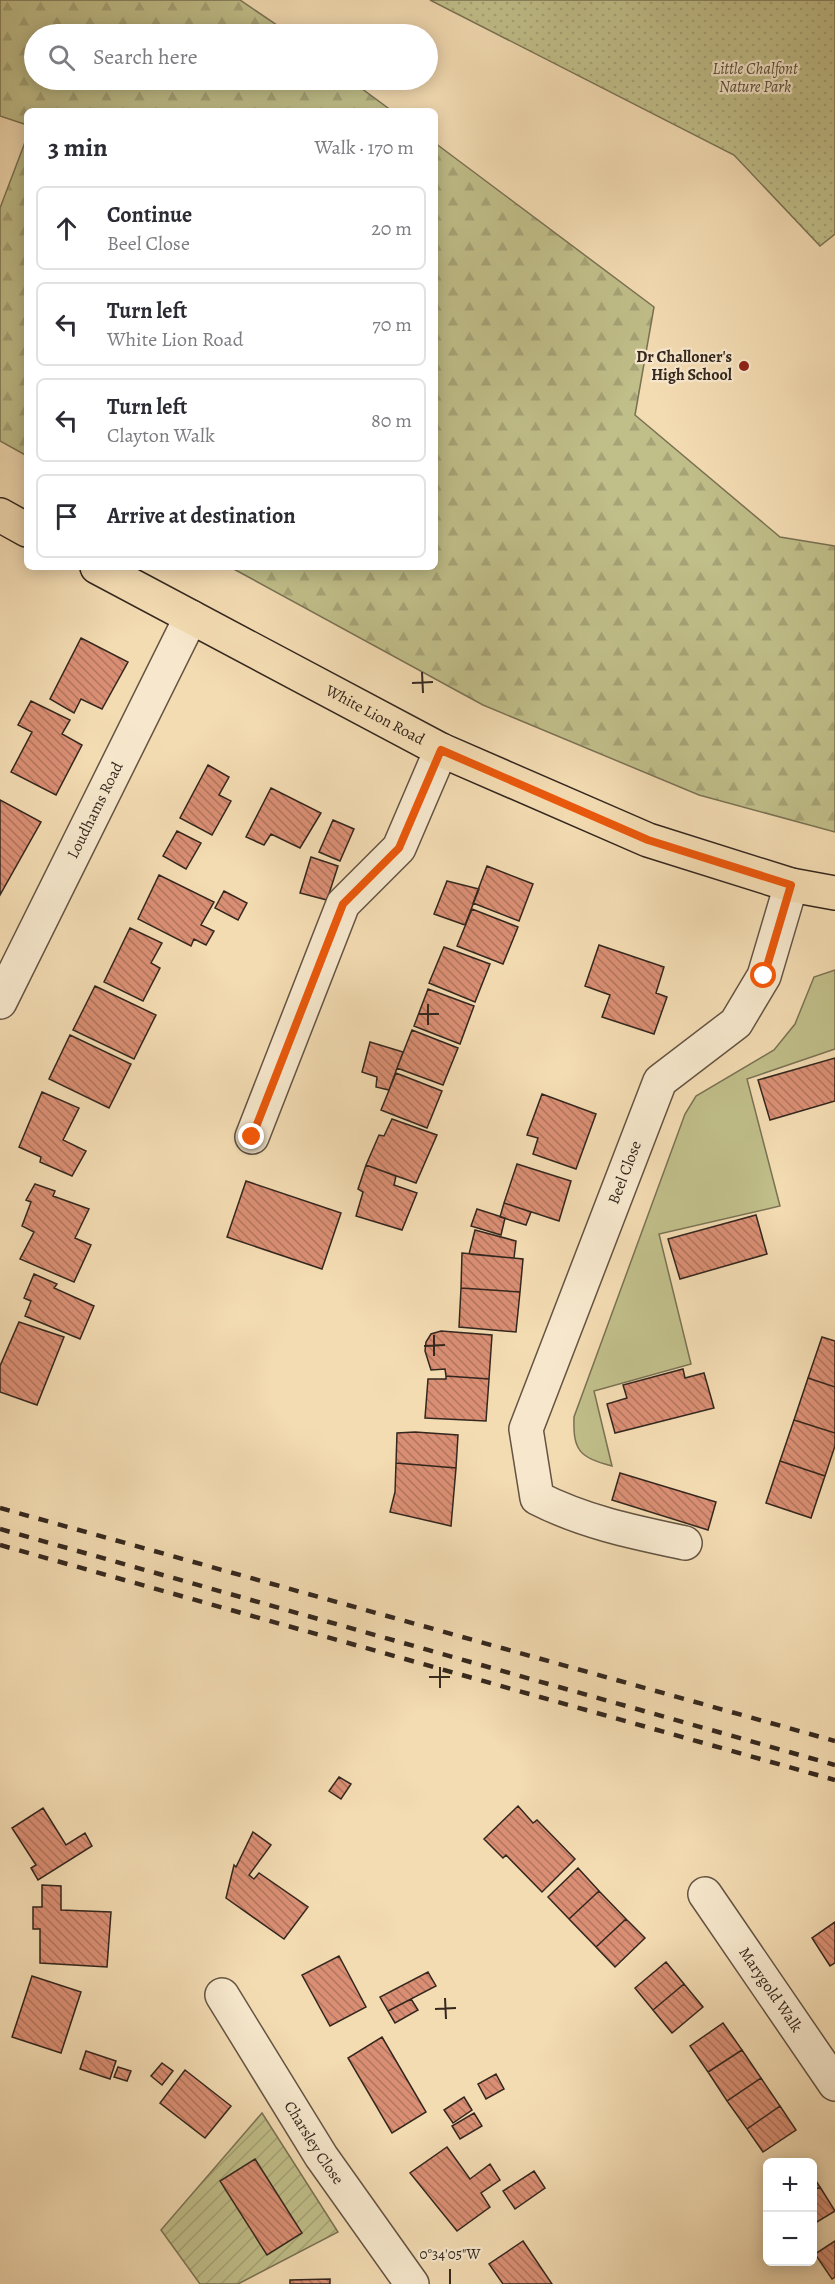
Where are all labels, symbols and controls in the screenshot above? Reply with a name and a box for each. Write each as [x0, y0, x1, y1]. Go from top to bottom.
search box [24, 24, 438, 90]
icon: search [45, 41, 78, 74]
text: Search here [93, 42, 198, 72]
park label: Little Chalfont Nature Park [712, 58, 799, 98]
text: 3 min [48, 130, 108, 165]
text: Walk · 170 m [314, 134, 414, 161]
text: Continue [107, 200, 192, 230]
icon: ahead [50, 212, 83, 245]
text: 20 m [371, 215, 412, 242]
text: Beel Close [107, 230, 190, 257]
text: Turn left [107, 296, 187, 326]
icon: left [50, 308, 83, 341]
text: 70 m [372, 311, 412, 338]
text: White Lion Road [107, 326, 244, 353]
place label: Dr Challoner's High School [636, 346, 733, 386]
marker: Dr Challoner's High School [737, 359, 751, 373]
text: Turn left [107, 392, 187, 422]
icon: left [50, 404, 83, 437]
text: 80 m [371, 407, 412, 434]
text: Clayton Walk [107, 422, 215, 449]
icon: arrive [50, 500, 83, 533]
text: Arrive at destination [107, 501, 296, 531]
street label: White Lion Road [321, 679, 429, 751]
street label: Loudhams Road [62, 758, 129, 862]
route start [750, 962, 776, 988]
route end [238, 1123, 264, 1149]
street label: Beel Close [603, 1138, 647, 1207]
street label: Marygold Walk [734, 1943, 807, 2037]
street label: Charsley Close [279, 2097, 349, 2189]
map controls [763, 2158, 817, 2266]
button: + [763, 2158, 817, 2212]
button: − [763, 2212, 817, 2266]
text: 0°34'05"W [419, 2244, 481, 2264]

